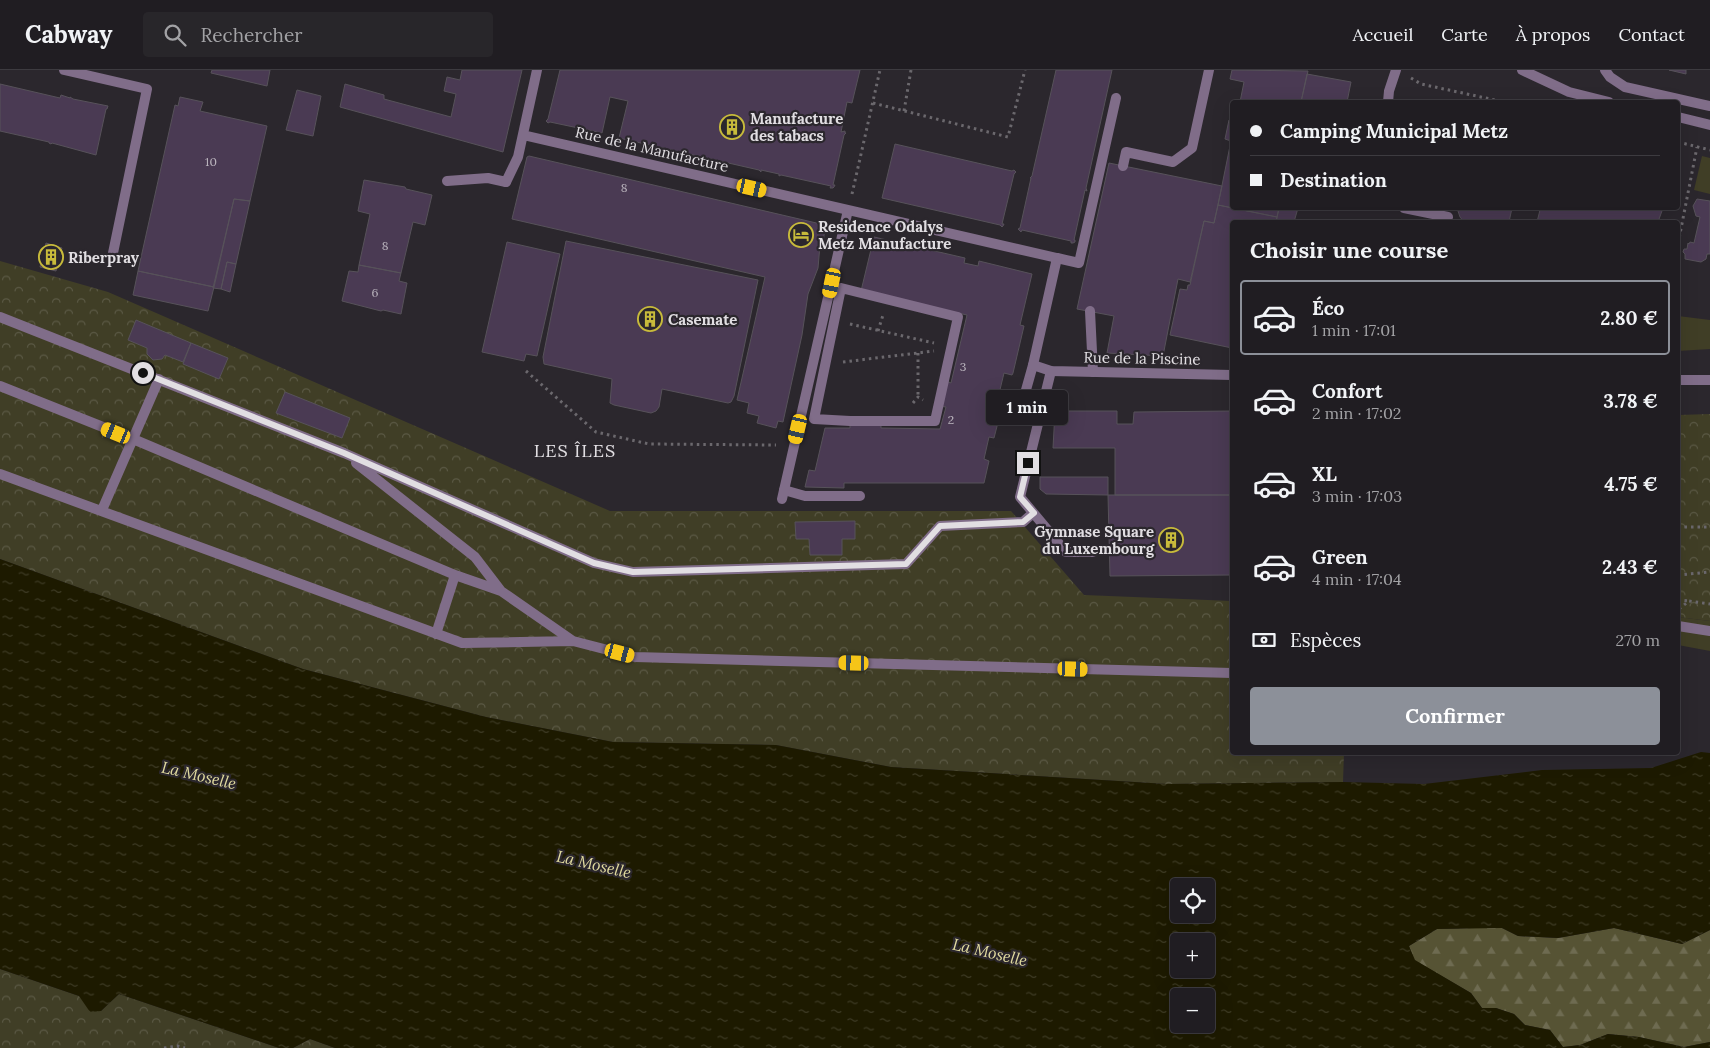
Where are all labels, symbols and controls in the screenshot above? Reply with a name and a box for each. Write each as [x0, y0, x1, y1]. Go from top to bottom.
search box [143, 12, 493, 57]
text: Cabway [25, 19, 113, 50]
icon: search [161, 21, 189, 49]
text: Rechercher [201, 23, 302, 47]
text: Accueil [1353, 23, 1413, 46]
text: Carte [1441, 23, 1488, 46]
text: À propos [1516, 23, 1590, 46]
text: Contact [1618, 23, 1685, 46]
place label: Manufacture des tabacs [750, 109, 843, 145]
building icon: Manufacture des tabacs [719, 114, 745, 140]
text: Camping Municipal Metz [1280, 119, 1508, 143]
street label: Rue de la Manufacture [573, 122, 731, 176]
house number: 10 [205, 154, 217, 169]
text: Destination [1280, 168, 1387, 192]
car [735, 177, 768, 199]
house number: 8 [621, 180, 628, 195]
place label: Residence Odalys Metz Manufacture [818, 217, 951, 253]
hotel icon: Residence Odalys Metz Manufacture [788, 222, 814, 248]
text: Choisir une course [1250, 236, 1448, 264]
house number: 8 [382, 238, 389, 253]
building icon: Riberpray [38, 244, 64, 270]
place label: Riberpray [68, 248, 140, 267]
car [821, 267, 842, 299]
house number: 6 [372, 285, 379, 300]
icon: car [1252, 295, 1297, 340]
text: Éco [1312, 296, 1344, 320]
building icon: Casemate [637, 306, 663, 332]
text: 2.80 € [1600, 306, 1658, 330]
place label: Casemate [668, 310, 737, 329]
text: 1 min · 17:01 [1312, 320, 1396, 340]
street label: Rue de la Piscine [1083, 347, 1201, 369]
house number: 3 [960, 359, 967, 374]
route start [132, 362, 154, 384]
icon: car [1252, 378, 1297, 423]
text: Confort [1312, 379, 1383, 403]
text: 3.78 € [1603, 389, 1658, 413]
callout: 1 min [987, 390, 1069, 426]
text: 1 min [1007, 397, 1047, 417]
text: 2 min · 17:02 [1312, 403, 1401, 423]
house number: 2 [948, 412, 954, 427]
car [787, 413, 808, 445]
car [99, 420, 132, 446]
district label: LES ÎLES [534, 439, 616, 462]
route end [1017, 452, 1039, 474]
icon: car [1252, 461, 1297, 506]
text: XL [1312, 462, 1337, 486]
text: 4.75 € [1604, 472, 1658, 496]
text: 3 min · 17:03 [1312, 486, 1402, 506]
place label: Gymnase Square du Luxembourg [1034, 522, 1155, 558]
building icon: Gymnase Square du Luxembourg [1158, 527, 1184, 553]
icon: car [1252, 544, 1297, 589]
text: Green [1312, 545, 1368, 569]
text: 2.43 € [1602, 555, 1658, 579]
text: 4 min · 17:04 [1312, 569, 1402, 589]
icon: cash [1250, 626, 1278, 654]
text: Espèces [1290, 628, 1361, 652]
text: 270 m [1616, 630, 1660, 650]
car [603, 642, 636, 664]
car [838, 655, 869, 671]
car [1057, 661, 1088, 677]
button: Confirmer [1250, 687, 1660, 745]
water label: La Moselle [160, 757, 239, 793]
water label: La Moselle [555, 846, 634, 882]
map controls [1170, 878, 1215, 1033]
button: locate [1170, 878, 1215, 923]
button: + [1170, 933, 1215, 978]
water label: La Moselle [951, 934, 1030, 970]
button: − [1170, 988, 1215, 1033]

